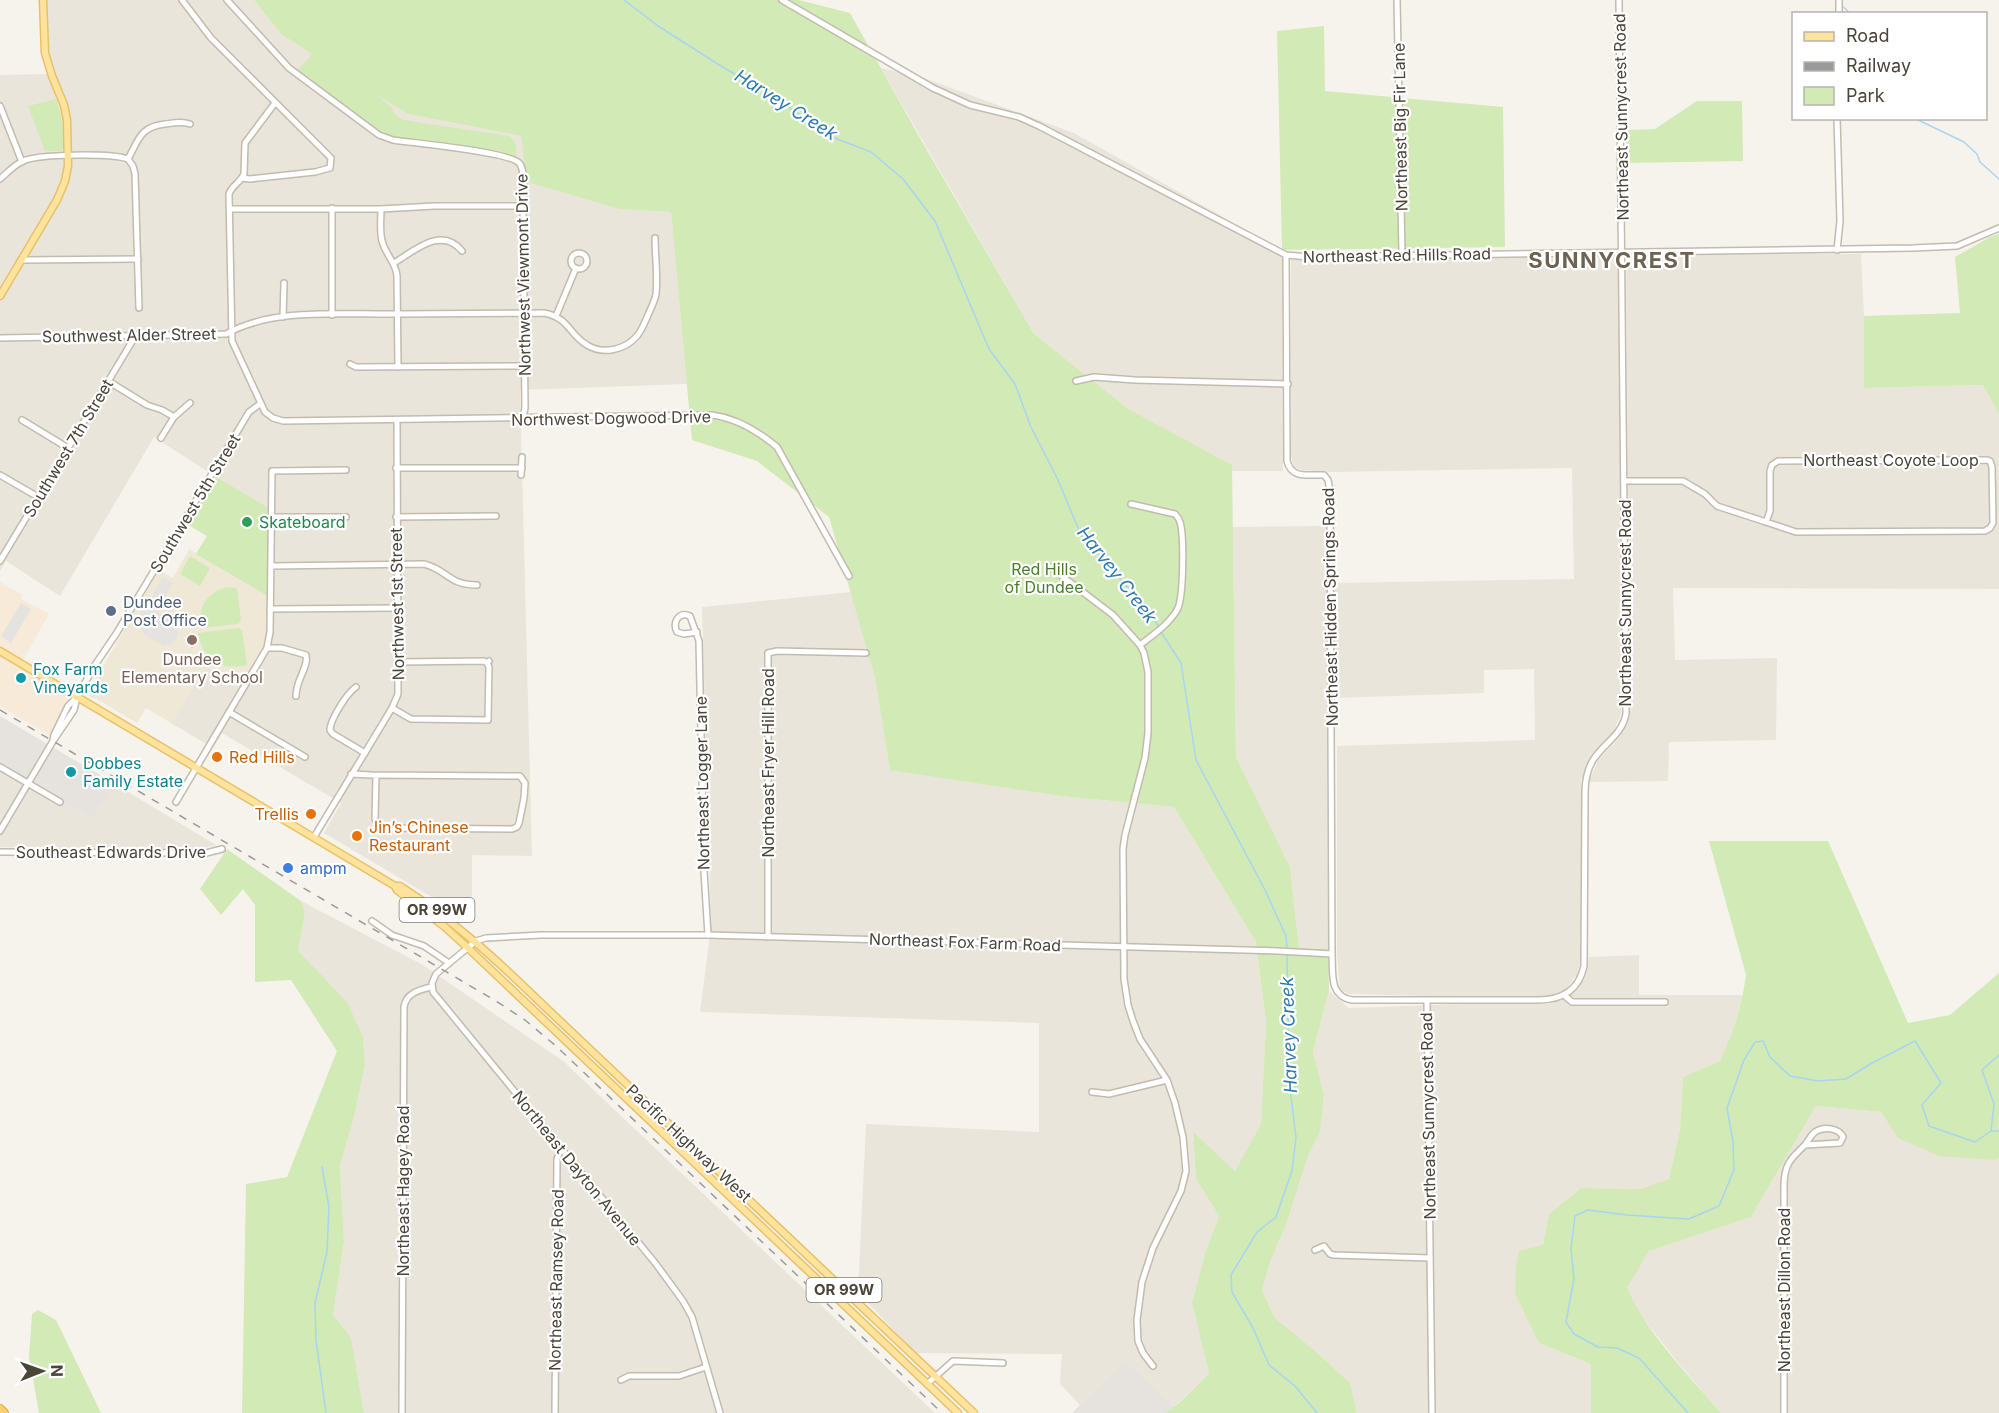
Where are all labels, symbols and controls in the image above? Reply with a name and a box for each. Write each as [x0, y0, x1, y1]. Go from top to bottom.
legend [1792, 12, 1987, 120]
street label: Northeast Sunnycrest Road [1609, 13, 1633, 221]
text: Road [1846, 25, 1889, 46]
street label: Northeast Big Fir Lane [1389, 43, 1411, 211]
text: Railway [1846, 55, 1911, 76]
water label: Harvey Creek [731, 65, 842, 145]
text: Park [1846, 85, 1885, 106]
street label: Northwest Viewmont Drive [511, 174, 535, 376]
street label: Northeast Red Hills Road [1303, 243, 1491, 267]
district label: SUNNYCREST [1528, 247, 1696, 273]
street label: Southwest Alder Street [42, 323, 216, 347]
street label: Southwest 7th Street [19, 375, 117, 521]
street label: Northwest Dogwood Drive [511, 406, 711, 430]
street label: Southwest 5th Street [146, 430, 244, 576]
street label: Northeast Coyote Loop [1803, 450, 1979, 470]
street label: Northeast Hidden Springs Road [1318, 487, 1342, 727]
street label: Northeast Sunnycrest Road [1615, 499, 1635, 707]
place label: Skateboard [259, 512, 346, 532]
marker: Skateboard [240, 515, 254, 529]
water label: Harvey Creek [1073, 522, 1162, 628]
street label: Northwest 1st Street [386, 527, 408, 681]
park label: Red Hills of Dundee [1005, 559, 1083, 597]
place label: Dundee Post Office [123, 592, 207, 630]
marker: Dundee Post Office [104, 604, 118, 618]
marker: Dundee Elementary School [185, 633, 199, 647]
place label: Dundee Elementary School [121, 649, 263, 687]
place label: Fox Farm Vineyards [33, 659, 108, 697]
street label: Northeast Fryer Hill Road [758, 668, 778, 858]
marker: Fox Farm Vineyards [14, 671, 28, 685]
street label: Northeast Logger Lane [690, 696, 714, 870]
place label: Red Hills [229, 747, 295, 767]
marker: Red Hills [210, 750, 224, 764]
place label: Dobbes Family Estate [83, 753, 183, 791]
marker: Dobbes Family Estate [64, 765, 78, 779]
place label: Trellis [254, 804, 299, 824]
marker: Trellis [304, 807, 318, 821]
place label: Jin’s Chinese Restaurant [369, 817, 469, 855]
marker: Jin’s Chinese Restaurant [350, 829, 364, 843]
street label: Southeast Edwards Drive [16, 842, 206, 862]
place label: ampm [300, 858, 347, 878]
marker: ampm [281, 861, 295, 875]
road number: OR 99W [400, 898, 474, 922]
street label: Northeast Fox Farm Road [869, 929, 1061, 955]
water label: Harvey Creek [1276, 975, 1301, 1094]
street label: Northeast Sunnycrest Road [1416, 1012, 1440, 1220]
street label: Pacific Highway West [622, 1080, 756, 1206]
street label: Northeast Dayton Avenue [508, 1086, 646, 1250]
street label: Northeast Hagey Road [393, 1105, 413, 1277]
street label: Northeast Ramsey Road [544, 1189, 568, 1371]
street label: Northeast Dillon Road [1774, 1208, 1794, 1372]
road number: OR 99W [806, 1278, 882, 1302]
north arrow [12, 1341, 72, 1401]
text: N [47, 1364, 67, 1377]

